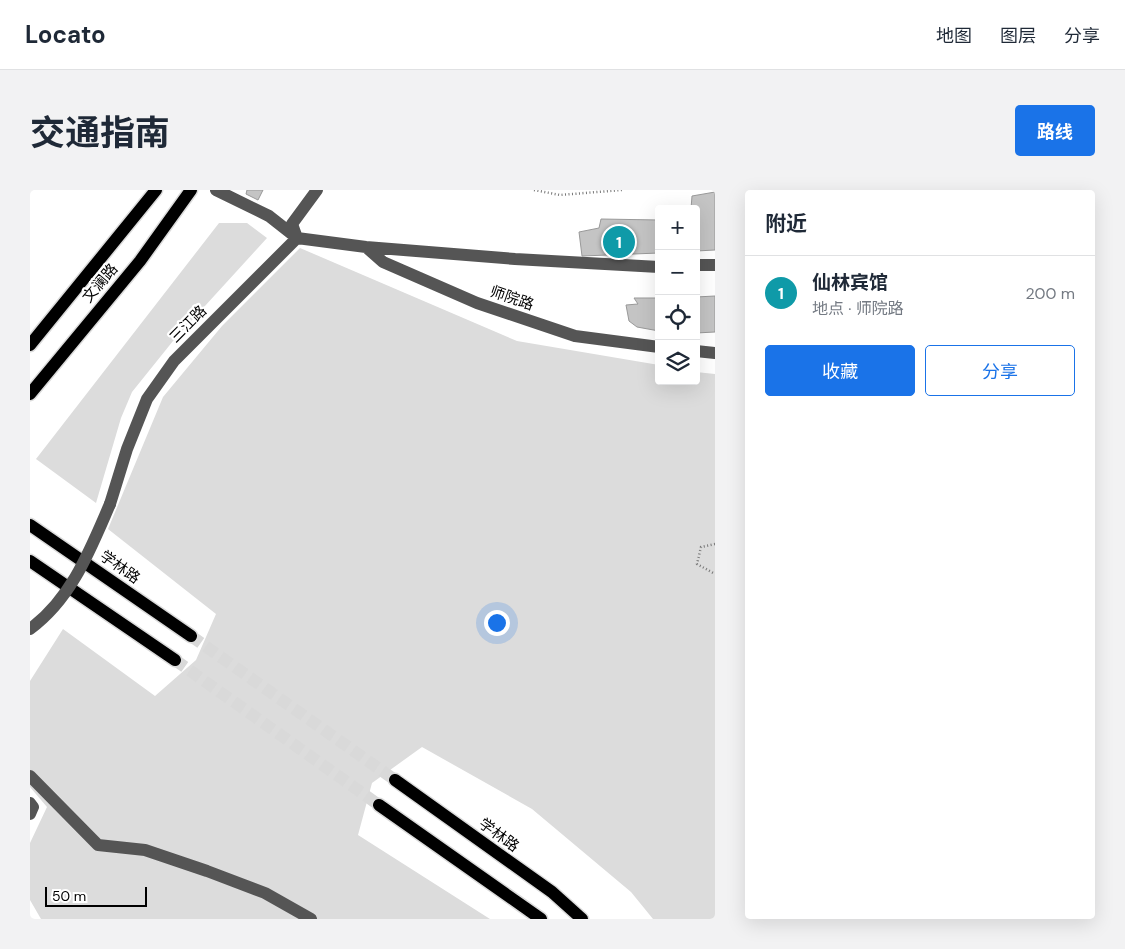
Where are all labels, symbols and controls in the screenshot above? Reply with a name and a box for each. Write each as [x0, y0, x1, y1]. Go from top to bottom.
text: Locato [25, 19, 106, 50]
text: 地图 [936, 24, 972, 48]
text: 图层 [1000, 24, 1036, 48]
text: 分享 [1064, 24, 1100, 48]
button: 路线 [1015, 105, 1095, 156]
text: 交通指南 [30, 110, 170, 156]
map controls [655, 205, 700, 385]
button: + [655, 205, 700, 250]
text: 附近 [765, 210, 807, 238]
pin: 1 [603, 223, 635, 261]
button: − [655, 250, 700, 295]
street label: 文澜路 [78, 259, 122, 307]
text: 仙林宾馆 [812, 270, 888, 295]
street label: 师院路 [487, 281, 537, 315]
text: 1 [778, 283, 784, 304]
text: 200 m [1026, 283, 1075, 304]
button: locate [655, 295, 700, 340]
text: 地点 · 师院路 [812, 298, 904, 319]
street label: 三江路 [165, 301, 211, 347]
button: layers [655, 340, 700, 385]
button: 收藏 [765, 345, 915, 396]
button: 分享 [925, 345, 1075, 396]
street label: 学林路 [96, 546, 144, 588]
your location [484, 610, 510, 636]
street label: 学林路 [475, 814, 523, 856]
scale bar [45, 884, 148, 907]
text: 50 m [52, 887, 86, 905]

